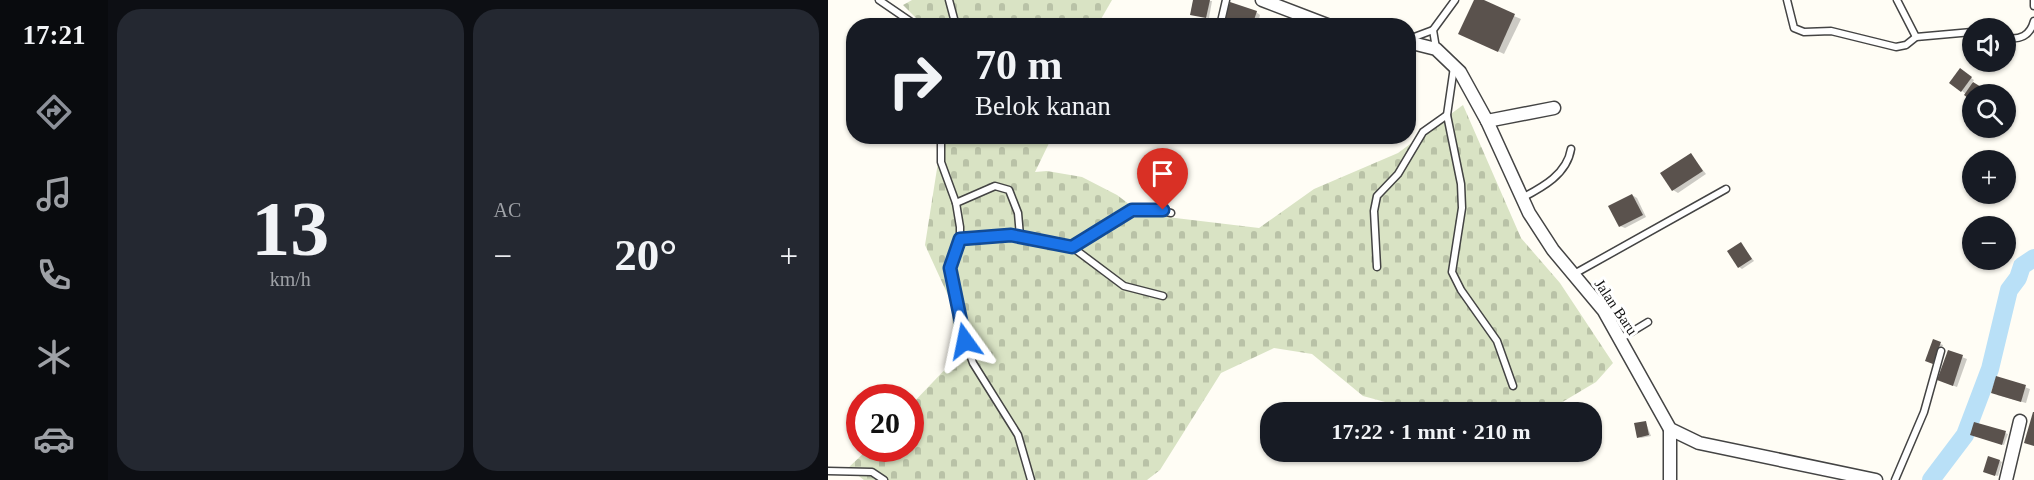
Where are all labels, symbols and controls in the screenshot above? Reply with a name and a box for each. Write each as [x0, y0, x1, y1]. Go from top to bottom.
map controls [1962, 18, 2016, 270]
button: sound [1962, 18, 2016, 72]
text: 17:21 [23, 20, 86, 50]
icon: right [876, 42, 954, 120]
text: 70 m [975, 42, 1063, 88]
button: search [1962, 84, 2016, 138]
icon: directions [33, 91, 75, 133]
text: Belok kanan [975, 91, 1111, 121]
pin [1137, 148, 1188, 210]
button: + [1962, 150, 2016, 204]
icon: arrive [1146, 157, 1179, 190]
icon: music [33, 173, 75, 215]
text: 13 [251, 185, 329, 272]
text: AC [494, 199, 521, 221]
button: − [1962, 216, 2016, 270]
text: 20° [614, 230, 677, 280]
text: − [494, 238, 512, 274]
text: + [779, 238, 798, 274]
icon: phone [33, 254, 75, 296]
text: km/h [270, 268, 311, 290]
street label: Jalan Baru [1592, 276, 1641, 338]
position arrow [933, 309, 997, 373]
icon: climate [33, 336, 75, 378]
speed limit sign: 20 [846, 384, 924, 462]
icon: car [33, 418, 75, 460]
text: 17:22 · 1 mnt · 210 m [1331, 419, 1531, 444]

